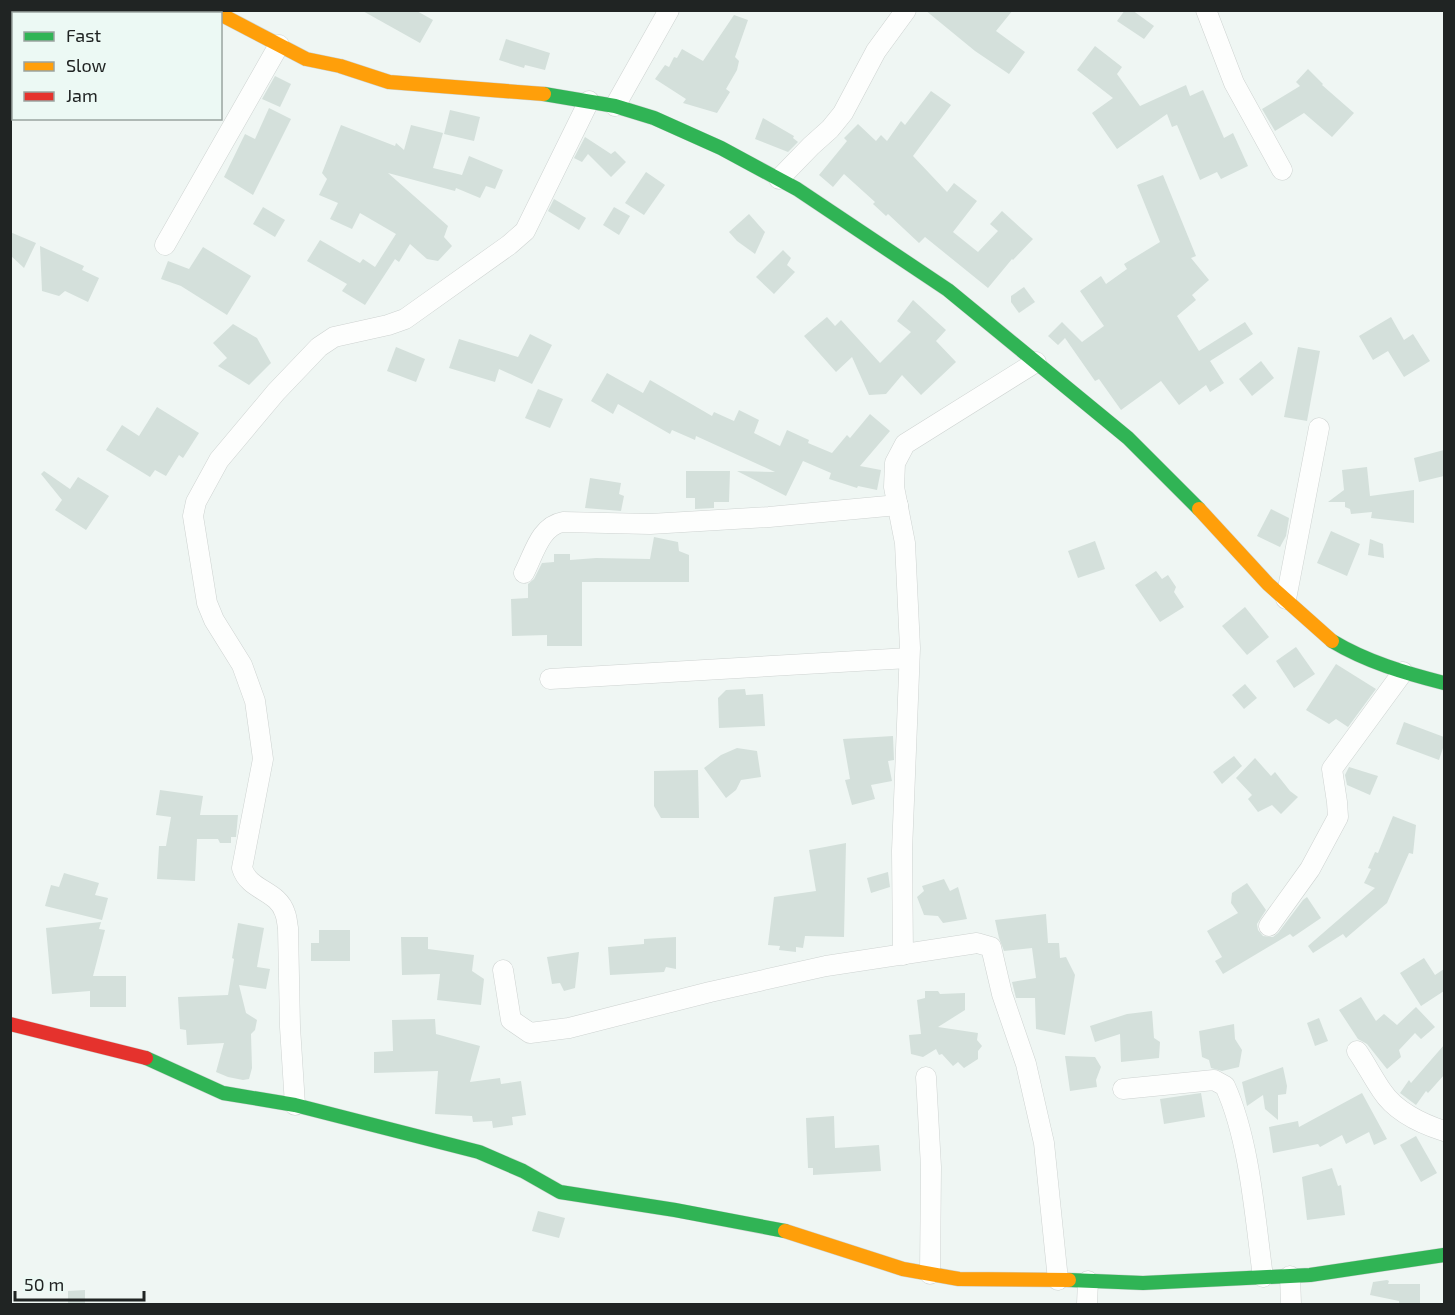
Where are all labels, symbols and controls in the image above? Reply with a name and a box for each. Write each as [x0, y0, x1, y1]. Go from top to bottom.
legend [12, 12, 222, 120]
text: Fast [66, 24, 101, 46]
text: Slow [66, 54, 107, 76]
text: Jam [66, 84, 98, 106]
scale bar [15, 1264, 144, 1302]
text: 50 m [24, 1273, 64, 1295]

